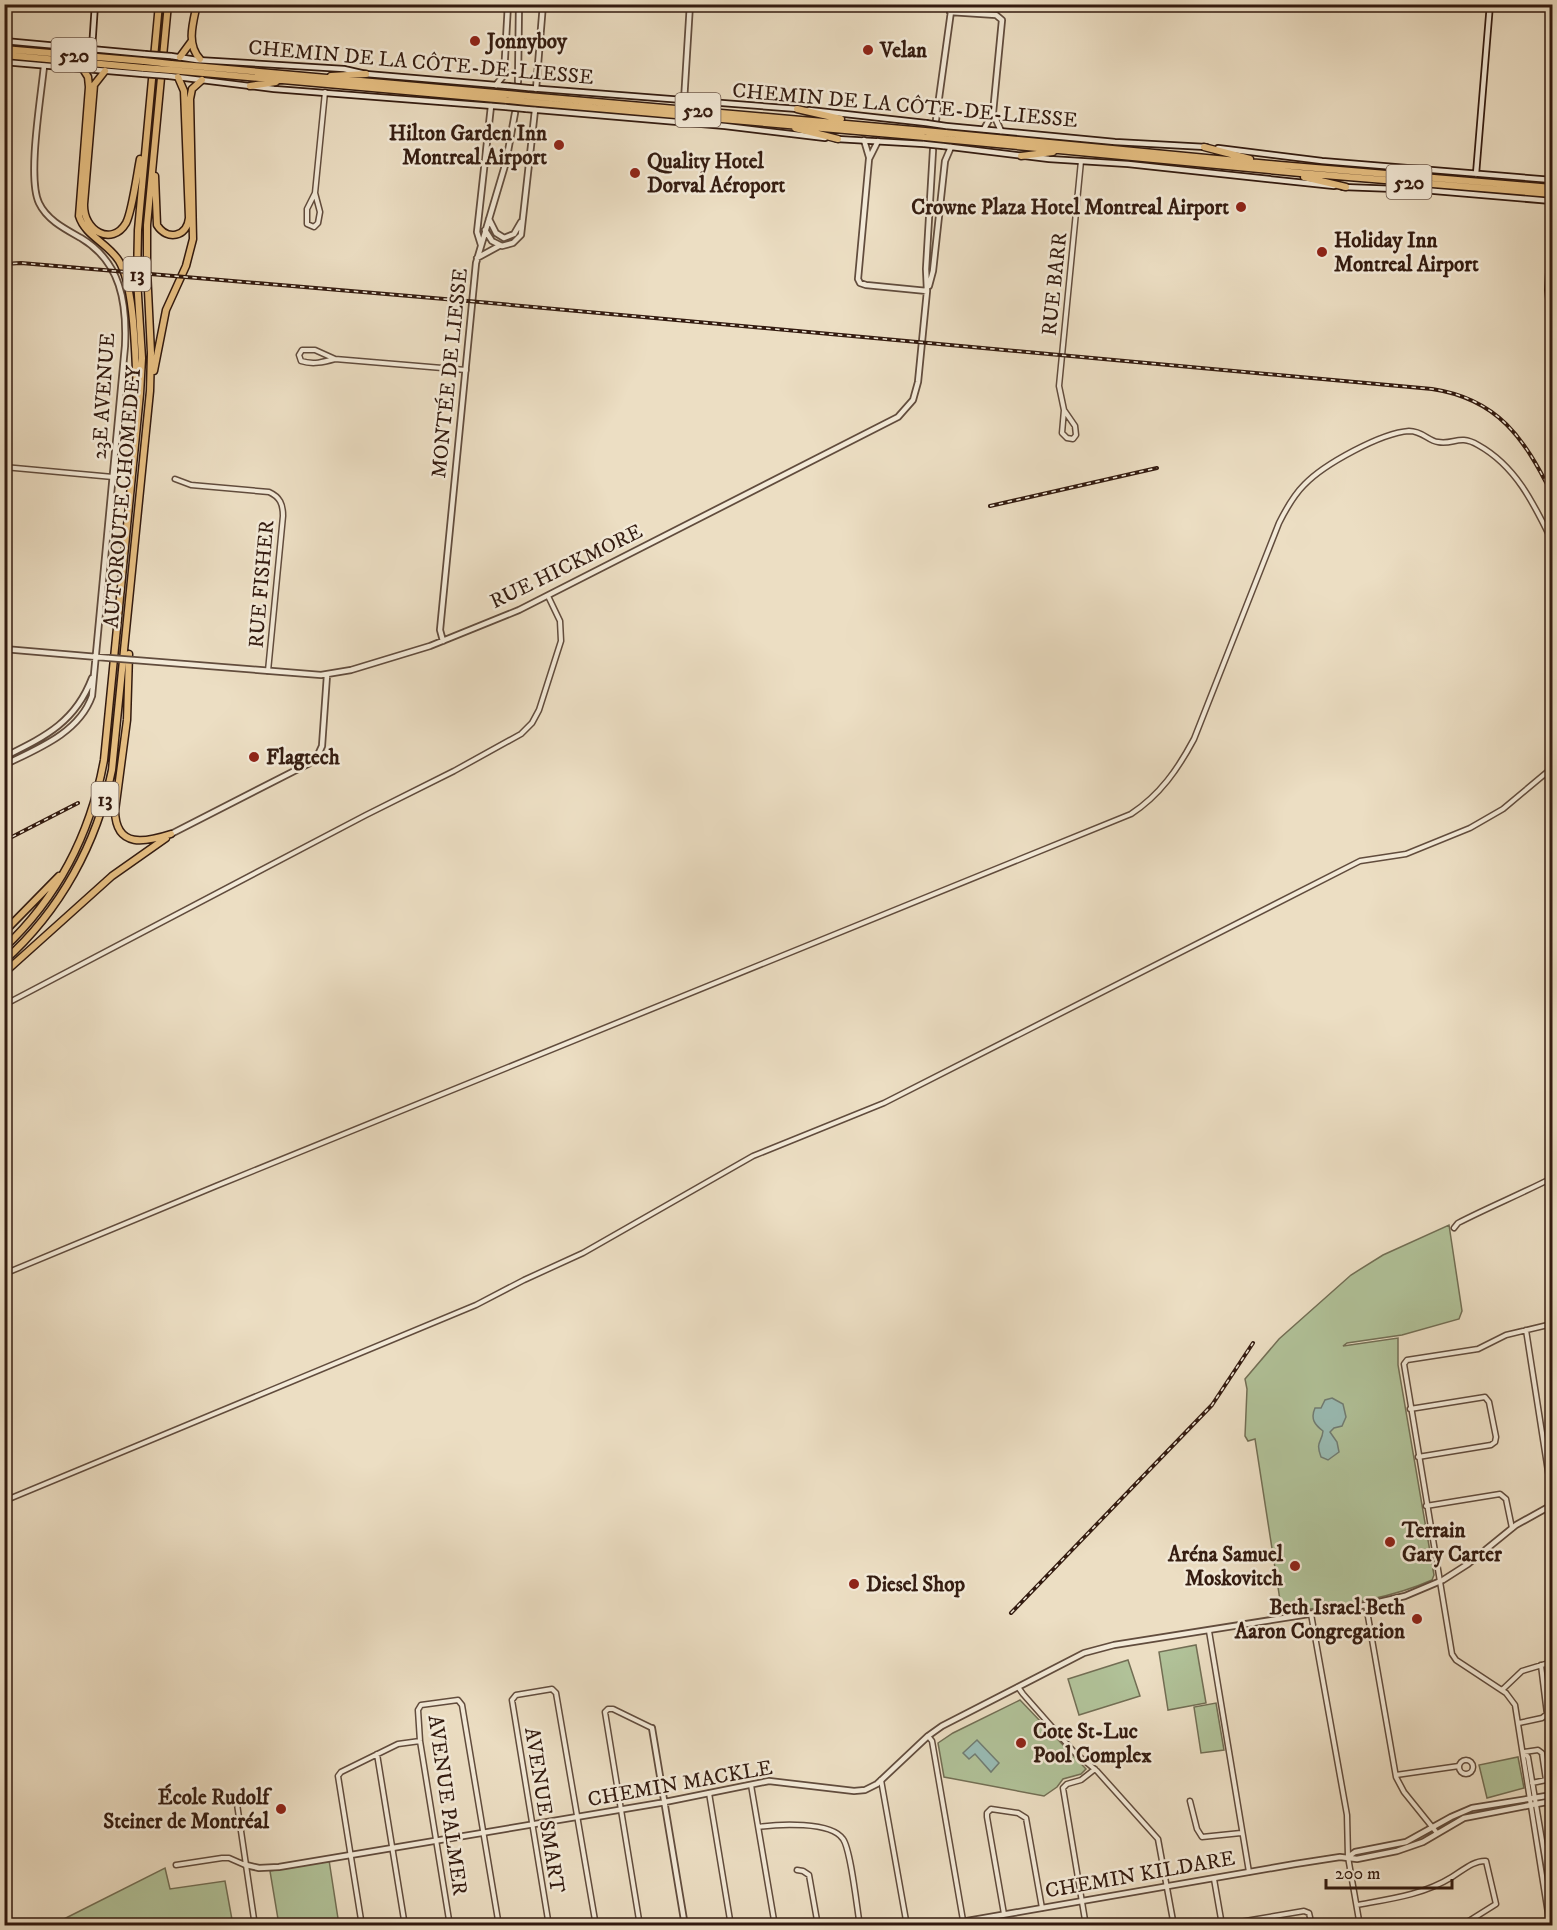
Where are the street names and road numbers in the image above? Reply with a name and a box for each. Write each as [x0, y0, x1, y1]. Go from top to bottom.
street label: CHEMIN DE LA CÔTE-DE-LIESSE [247, 34, 595, 91]
road number: 520 [52, 38, 97, 72]
street label: CHEMIN DE LA CÔTE-DE-LIESSE [731, 77, 1079, 134]
road number: 520 [676, 93, 720, 127]
road number: 520 [1386, 165, 1432, 199]
street label: RUE BARR [1037, 231, 1073, 337]
road number: 13 [124, 257, 150, 291]
street label: MONTÉE DE LIESSE [425, 266, 474, 480]
street label: 23E AVENUE [87, 332, 121, 460]
street label: AUTOROUTE CHOMEDEY [99, 364, 147, 629]
street label: RUE FISHER [243, 519, 281, 649]
street label: RUE HICKMORE [486, 519, 647, 615]
road number: 13 [92, 782, 118, 816]
street label: AVENUE PALMER [421, 1713, 473, 1897]
street label: AVENUE SMART [518, 1726, 570, 1895]
street label: CHEMIN MACKLE [586, 1755, 775, 1813]
street label: CHEMIN KILDARE [1043, 1845, 1237, 1904]

